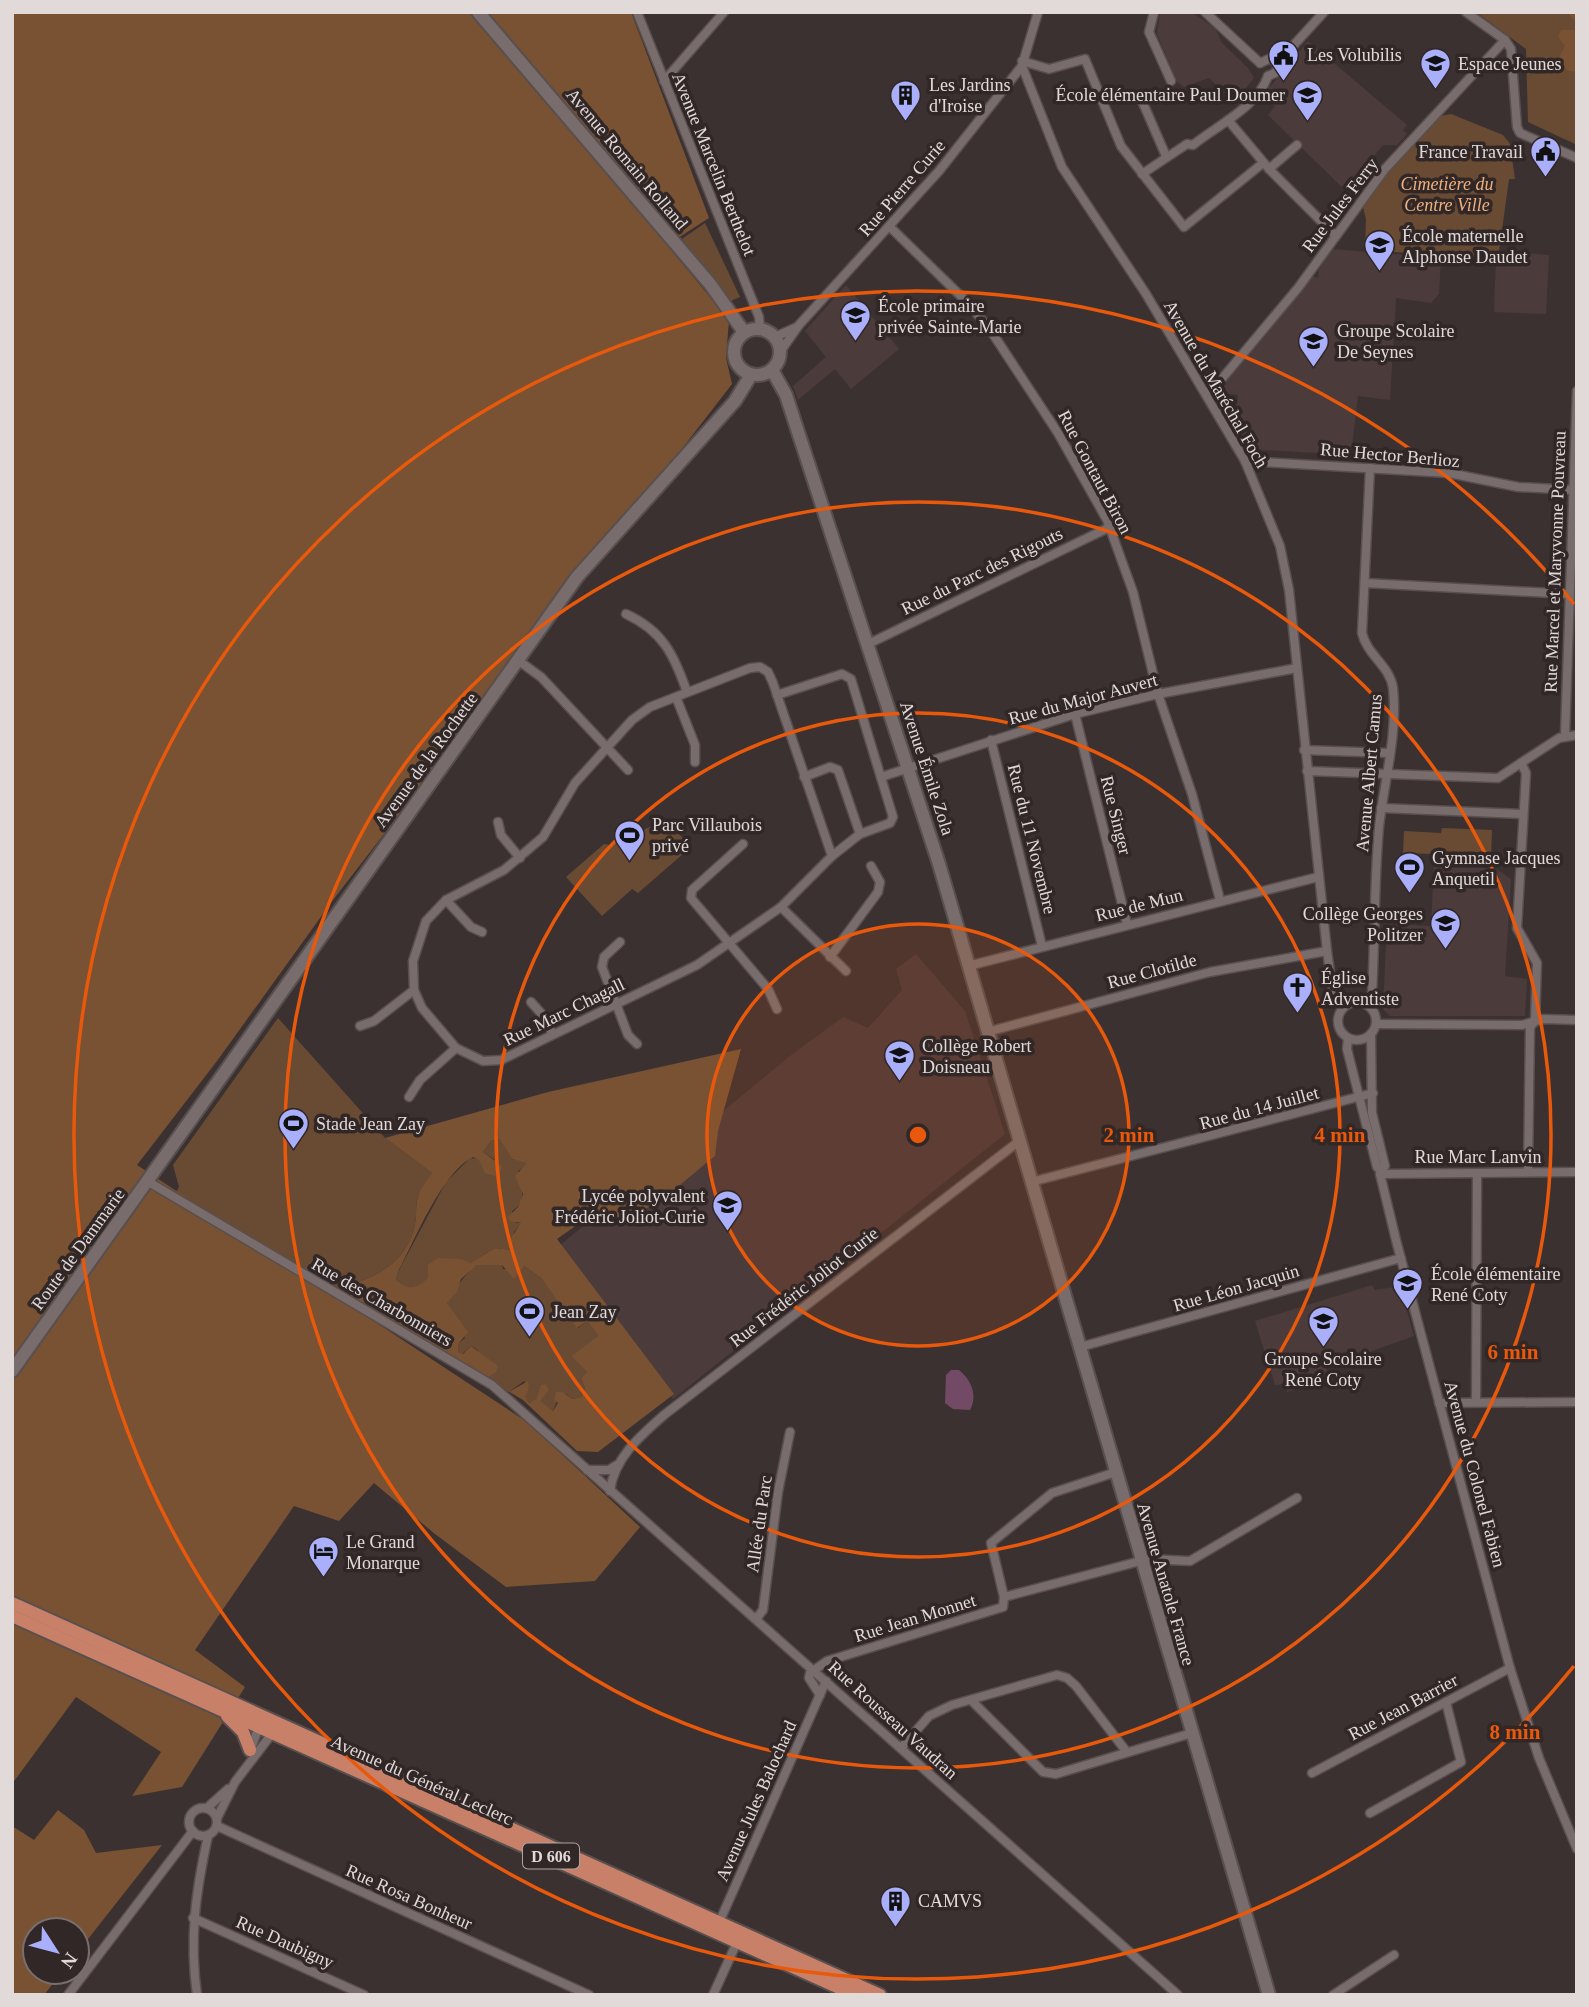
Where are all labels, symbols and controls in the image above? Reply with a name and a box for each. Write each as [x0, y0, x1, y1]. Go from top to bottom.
public building icon: Les Volubilis [1267, 38, 1301, 82]
place label: Les Volubilis [1307, 45, 1402, 65]
school or university icon: Espace Jeunes [1418, 47, 1452, 91]
place label: Espace Jeunes [1458, 54, 1561, 74]
street label: Avenue Marcelin Berthelot [668, 70, 760, 258]
place label: Les Jardins d'Iroise [929, 75, 1010, 116]
building icon: Les Jardins d'Iroise [889, 78, 923, 122]
school or university icon: École élémentaire Paul Doumer [1291, 78, 1325, 122]
place label: École élémentaire Paul Doumer [1056, 84, 1285, 105]
street label: Avenue Romain Rolland [562, 85, 692, 233]
public building icon: France Travail [1529, 135, 1563, 179]
street label: Rue Pierre Curie [855, 136, 949, 240]
place label: France Travail [1419, 142, 1523, 162]
street label: Rue Jules Ferry [1298, 154, 1382, 256]
park label: Cimetière du Centre Ville [1401, 174, 1493, 215]
place label: École maternelle Alphonse Daudet [1402, 225, 1527, 267]
school or university icon: École maternelle Alphonse Daudet [1362, 229, 1396, 273]
place label: École primaire privée Sainte-Marie [878, 295, 1021, 337]
street label: Avenue du Maréchal Foch [1160, 297, 1272, 471]
school or university icon: École primaire privée Sainte-Marie [838, 299, 872, 343]
place label: Groupe Scolaire De Seynes [1337, 321, 1454, 362]
school or university icon: Groupe Scolaire De Seynes [1297, 324, 1331, 368]
street label: Rue Gontaut Biron [1054, 407, 1136, 537]
street label: Rue Marcel et Maryvonne Pouvreau [1540, 431, 1570, 693]
street label: Rue Hector Berlioz [1319, 439, 1461, 471]
street label: Rue du Parc des Rigouts [898, 523, 1066, 619]
street label: Rue du Major Auvert [1006, 669, 1160, 729]
street label: Avenue de la Rochette [370, 689, 482, 831]
street label: Avenue Albert Camus [1352, 693, 1386, 853]
street label: Avenue Émile Zola [896, 698, 959, 837]
street label: Rue du 11 Novembre [1004, 762, 1060, 916]
street label: Rue Singer [1097, 774, 1135, 856]
place label: Parc Villaubois privé [652, 815, 762, 856]
sports icon: Parc Villaubois privé [612, 818, 646, 862]
place label: Gymnase Jacques Anquetil [1432, 848, 1560, 889]
sports icon: Gymnase Jacques Anquetil [1392, 851, 1426, 895]
street label: Rue de Mun [1093, 885, 1185, 925]
place label: Collège Georges Politzer [1303, 904, 1423, 945]
school or university icon: Collège Georges Politzer [1429, 907, 1463, 951]
street label: Rue Clotilde [1105, 949, 1199, 993]
place label: Église Adventiste [1321, 967, 1399, 1009]
church icon: Église Adventiste [1281, 971, 1315, 1015]
street label: Rue Marc Chagall [500, 974, 628, 1050]
place label: Collège Robert Doisneau [922, 1036, 1031, 1077]
school or university icon: Collège Robert Doisneau [882, 1039, 916, 1083]
street label: Rue du 14 Juillet [1197, 1082, 1321, 1134]
sports icon: Stade Jean Zay [276, 1107, 310, 1151]
place label: Stade Jean Zay [316, 1114, 425, 1134]
centre of rings [906, 1123, 930, 1147]
text: 2 min [1104, 1123, 1155, 1147]
text: 4 min [1315, 1123, 1366, 1147]
street label: Rue Marc Lanvin [1415, 1147, 1541, 1167]
street label: Route de Dammarie [27, 1184, 129, 1314]
place label: Lycée polyvalent Frédéric Joliot-Curie [555, 1186, 705, 1227]
school or university icon: Lycée polyvalent Frédéric Joliot-Curie [711, 1189, 745, 1233]
street label: Rue Frédéric Joliot Curie [726, 1223, 882, 1351]
street label: Rue des Charbonniers [308, 1254, 456, 1350]
street label: Rue Léon Jacquin [1171, 1260, 1301, 1316]
place label: École élémentaire René Coty [1431, 1263, 1560, 1305]
school or university icon: École élémentaire René Coty [1391, 1267, 1425, 1311]
sports icon: Jean Zay [512, 1295, 546, 1339]
place label: Jean Zay [552, 1302, 616, 1322]
school or university icon: Groupe Scolaire René Coty [1306, 1304, 1340, 1348]
text: 6 min [1488, 1340, 1539, 1364]
place label: Groupe Scolaire René Coty [1264, 1349, 1382, 1390]
street label: Avenue du Colonel Fabien [1440, 1379, 1510, 1569]
street label: Allée du Parc [742, 1474, 776, 1574]
street label: Avenue Anatole France [1133, 1500, 1199, 1668]
place label: Le Grand Monarque [346, 1532, 420, 1573]
hotel icon: Le Grand Monarque [306, 1535, 340, 1579]
street label: Rue Jean Monnet [852, 1590, 978, 1646]
street label: Rue Rousseau Vaudran [824, 1657, 962, 1783]
street label: Rue Jean Barrier [1345, 1670, 1461, 1744]
street label: Avenue Jules Balochard [712, 1718, 800, 1884]
text: 8 min [1490, 1720, 1541, 1744]
street label: Avenue du Général Leclerc [328, 1731, 516, 1829]
road number: D 606 [523, 1844, 579, 1868]
street label: Rue Rosa Bonheur [343, 1860, 475, 1934]
building icon: CAMVS [878, 1884, 912, 1928]
place label: CAMVS [918, 1891, 982, 1911]
street label: Rue Daubigny [233, 1912, 337, 1972]
north arrow [21, 1916, 91, 1986]
text: N [57, 1949, 82, 1973]

